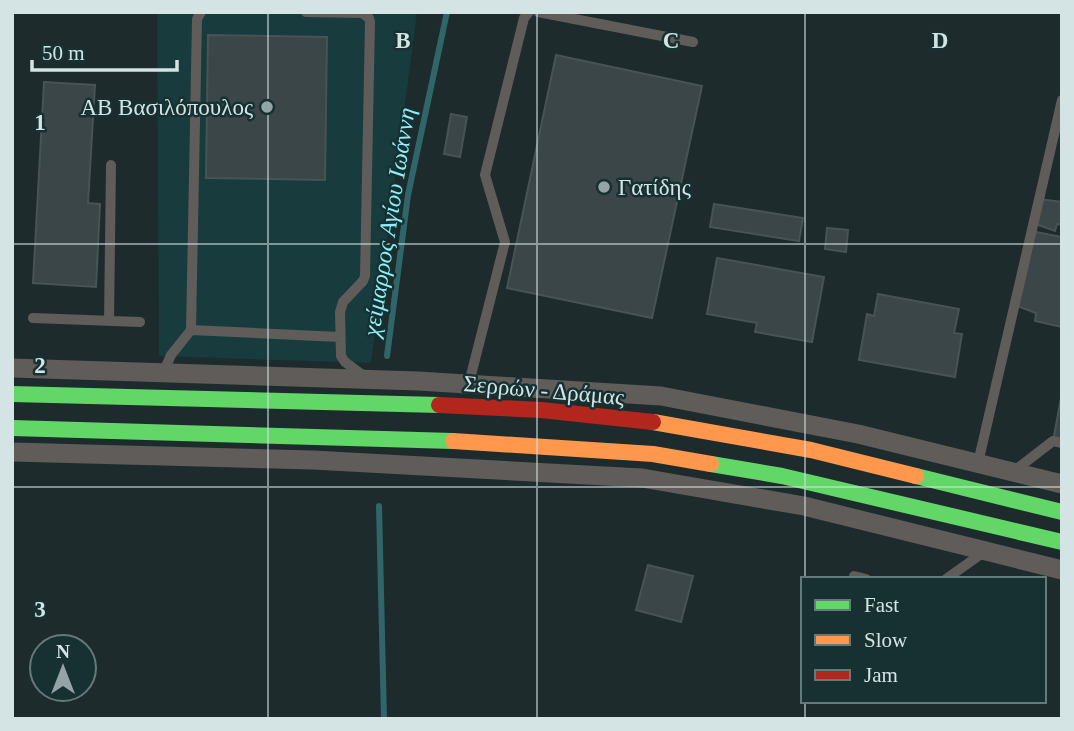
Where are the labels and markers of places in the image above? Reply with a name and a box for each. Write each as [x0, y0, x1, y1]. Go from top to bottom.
place label: ΑΒ Βασιλόπουλος [80, 95, 253, 120]
marker: ΑΒ Βασιλόπουλος [259, 99, 275, 115]
place label: Γατίδης [618, 175, 691, 200]
marker: Γατίδης [596, 179, 612, 195]

